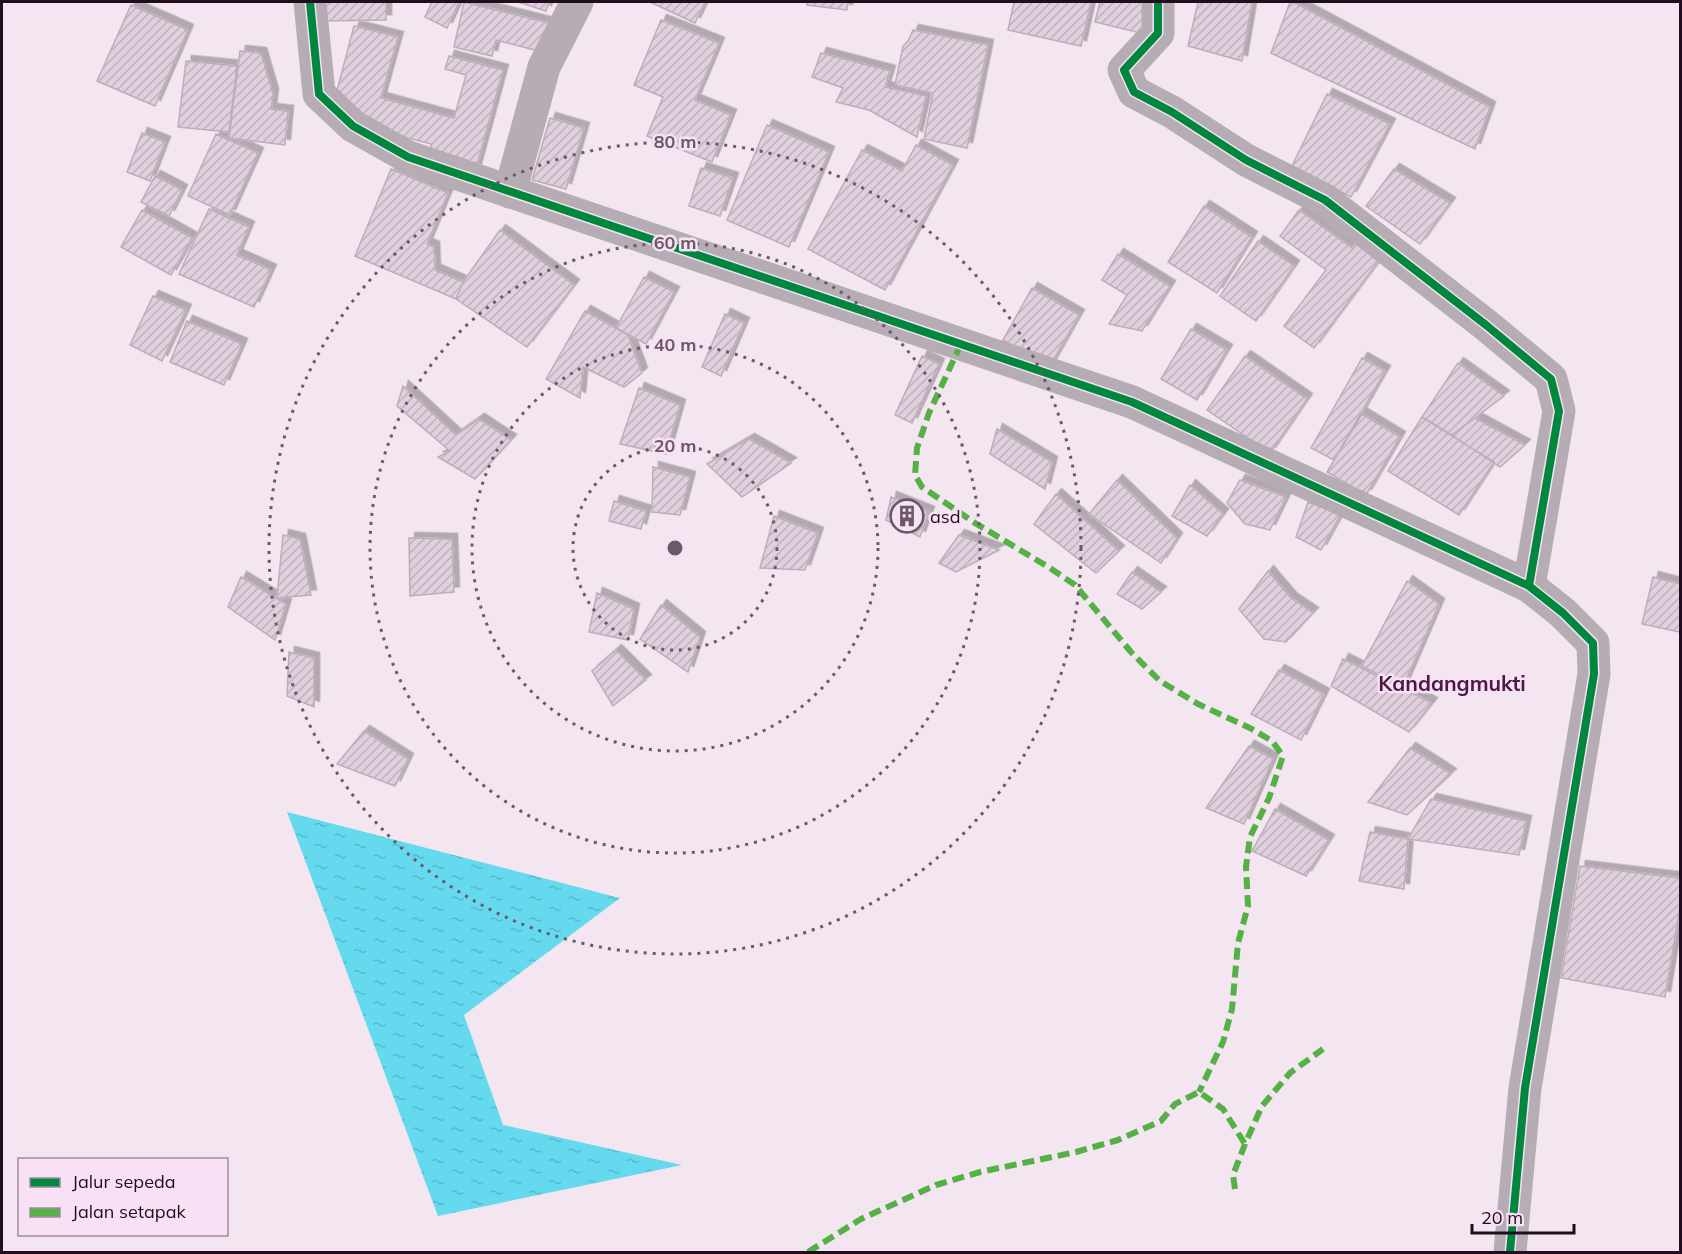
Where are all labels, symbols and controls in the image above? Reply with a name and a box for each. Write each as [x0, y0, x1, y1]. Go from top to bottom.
text: 80 m [654, 130, 696, 153]
text: 60 m [654, 231, 696, 254]
text: 40 m [654, 333, 696, 356]
text: 20 m [654, 434, 696, 457]
building icon: asd [889, 498, 925, 534]
place label: asd [930, 505, 961, 528]
centre of rings [665, 538, 685, 558]
district label: Kandangmukti [1378, 670, 1526, 696]
legend [18, 1158, 228, 1236]
text: Jalur sepeda [72, 1170, 176, 1193]
scale bar [1472, 1197, 1574, 1235]
text: Jalan setapak [72, 1200, 186, 1223]
text: 20 m [1481, 1206, 1523, 1229]

